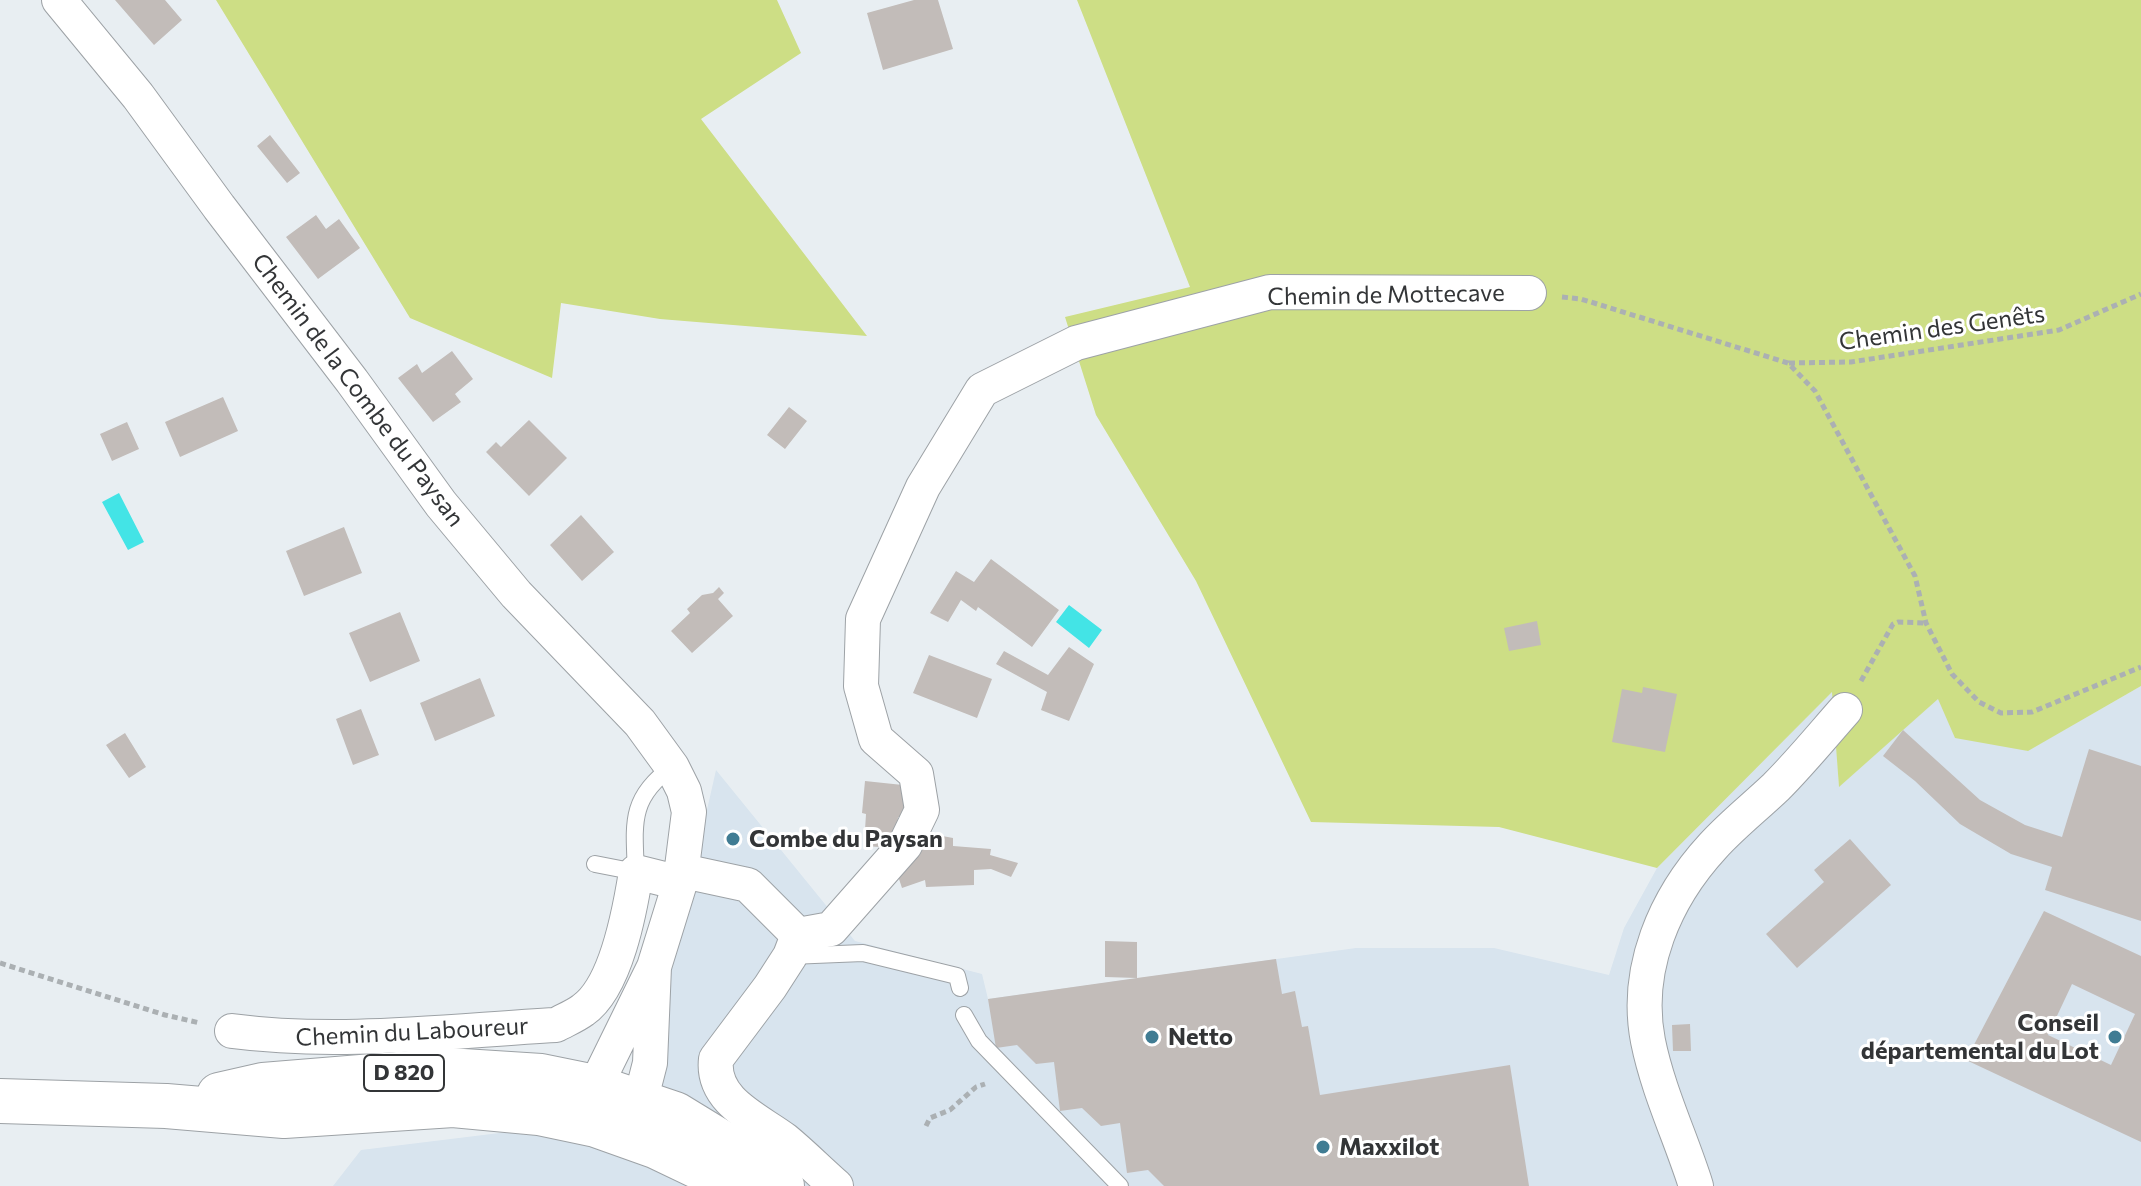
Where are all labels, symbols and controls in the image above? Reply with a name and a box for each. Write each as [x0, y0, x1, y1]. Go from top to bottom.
street label: Chemin de la Combe du Paysan [246, 248, 470, 532]
street label: Chemin de Mottecave [1267, 279, 1505, 311]
street label: Chemin des Genêts [1837, 299, 2047, 357]
place label: Combe du Paysan [749, 825, 943, 853]
marker: Combe du Paysan [724, 830, 742, 848]
place label: Conseil départemental du Lot [1861, 1009, 2099, 1065]
street label: Chemin du Laboureur [295, 1012, 529, 1052]
place label: Netto [1168, 1023, 1233, 1051]
marker: Netto [1143, 1028, 1161, 1046]
marker: Conseil départemental du Lot [2106, 1028, 2124, 1046]
road number: D 820 [364, 1055, 444, 1091]
place label: Maxxilot [1339, 1133, 1439, 1161]
marker: Maxxilot [1314, 1138, 1332, 1156]

